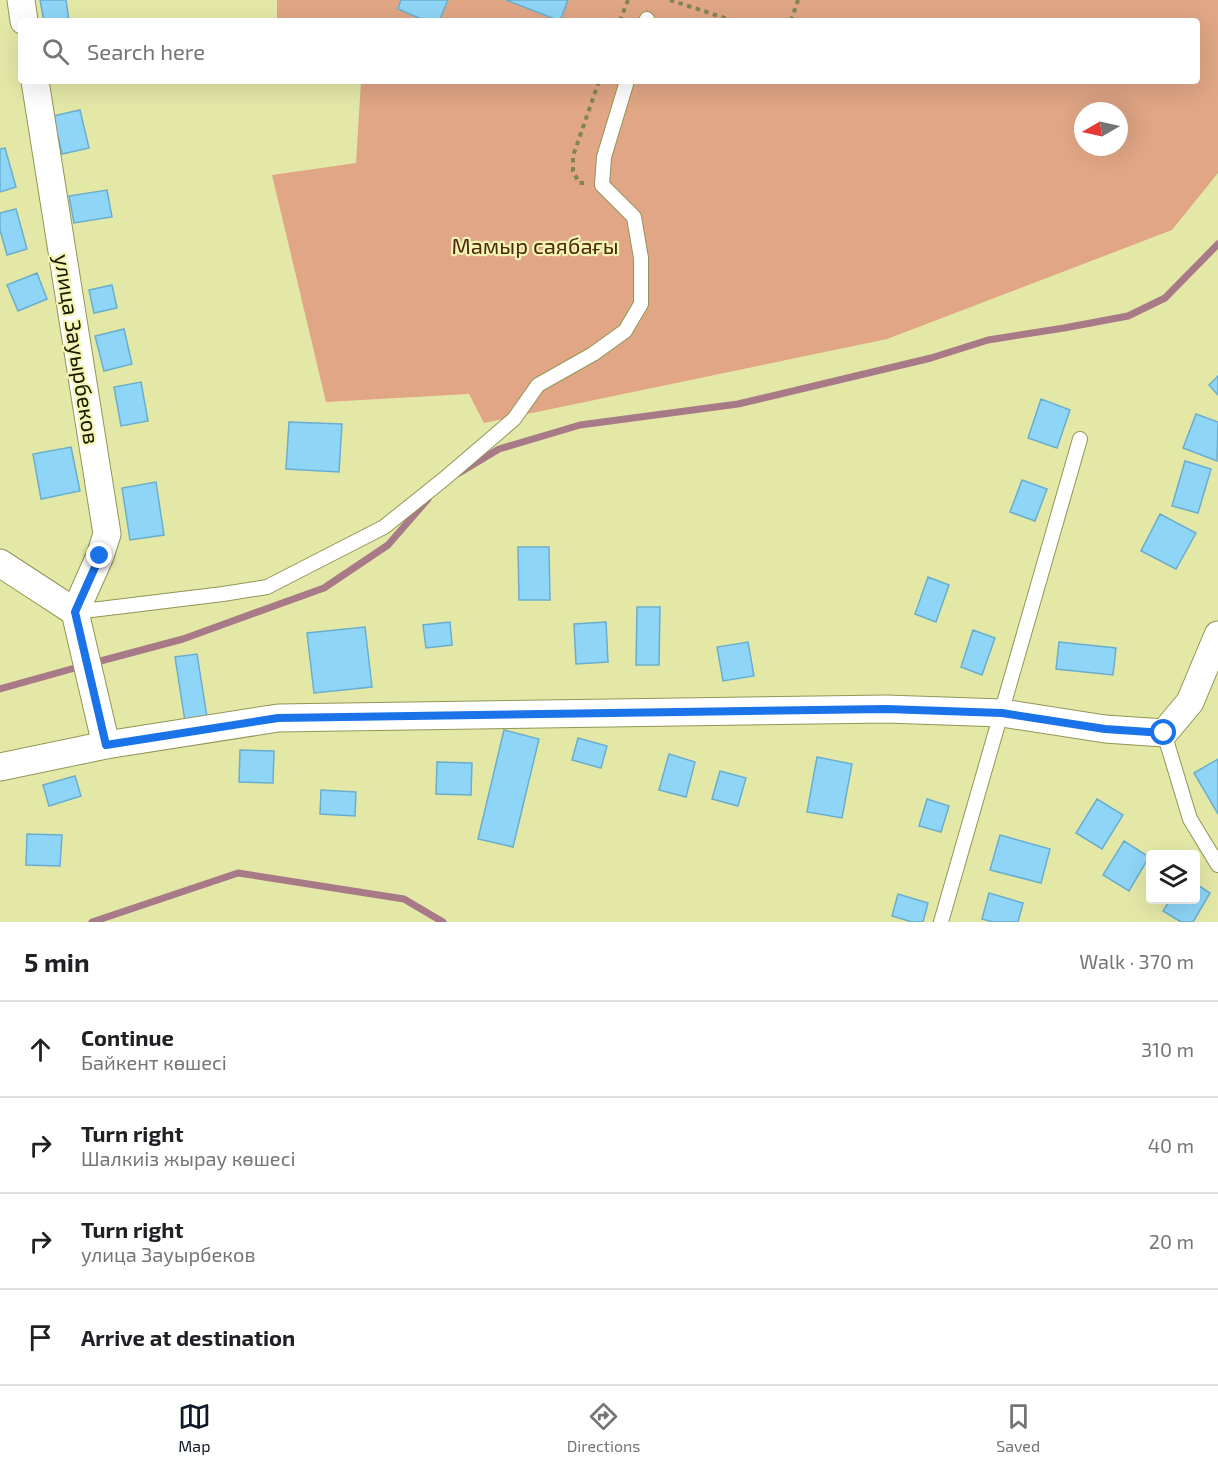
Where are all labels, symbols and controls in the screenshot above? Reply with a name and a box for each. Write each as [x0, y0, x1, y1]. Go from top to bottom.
search box [18, 18, 1200, 84]
icon: search [39, 35, 72, 68]
text: Search here [87, 38, 205, 64]
north arrow [1074, 102, 1128, 156]
park label: Мамыр саябағы [451, 232, 619, 258]
street label: улица Зауырбеков [49, 252, 106, 446]
route end [86, 542, 112, 568]
route start [1150, 719, 1176, 745]
map controls [1146, 850, 1200, 904]
button: layers [1146, 850, 1200, 904]
text: 5 min [24, 946, 90, 977]
text: Walk · 370 m [1079, 949, 1194, 973]
text: Continue [81, 1024, 174, 1050]
icon: ahead [24, 1033, 57, 1066]
text: 310 m [1141, 1037, 1194, 1061]
text: Байкент көшесі [81, 1050, 227, 1074]
text: Turn right [81, 1120, 183, 1146]
icon: right [24, 1129, 57, 1162]
text: 40 m [1148, 1133, 1194, 1157]
text: Шалкиіз жырау көшесі [81, 1146, 296, 1170]
text: Turn right [81, 1216, 183, 1242]
icon: right [24, 1225, 57, 1258]
text: 20 m [1149, 1229, 1194, 1253]
text: улица Зауырбеков [81, 1242, 256, 1266]
icon: arrive [24, 1321, 57, 1354]
text: Arrive at destination [81, 1324, 295, 1350]
tab: Map [178, 1400, 211, 1455]
tab: Directions [567, 1400, 640, 1455]
tab: Saved [996, 1400, 1040, 1455]

